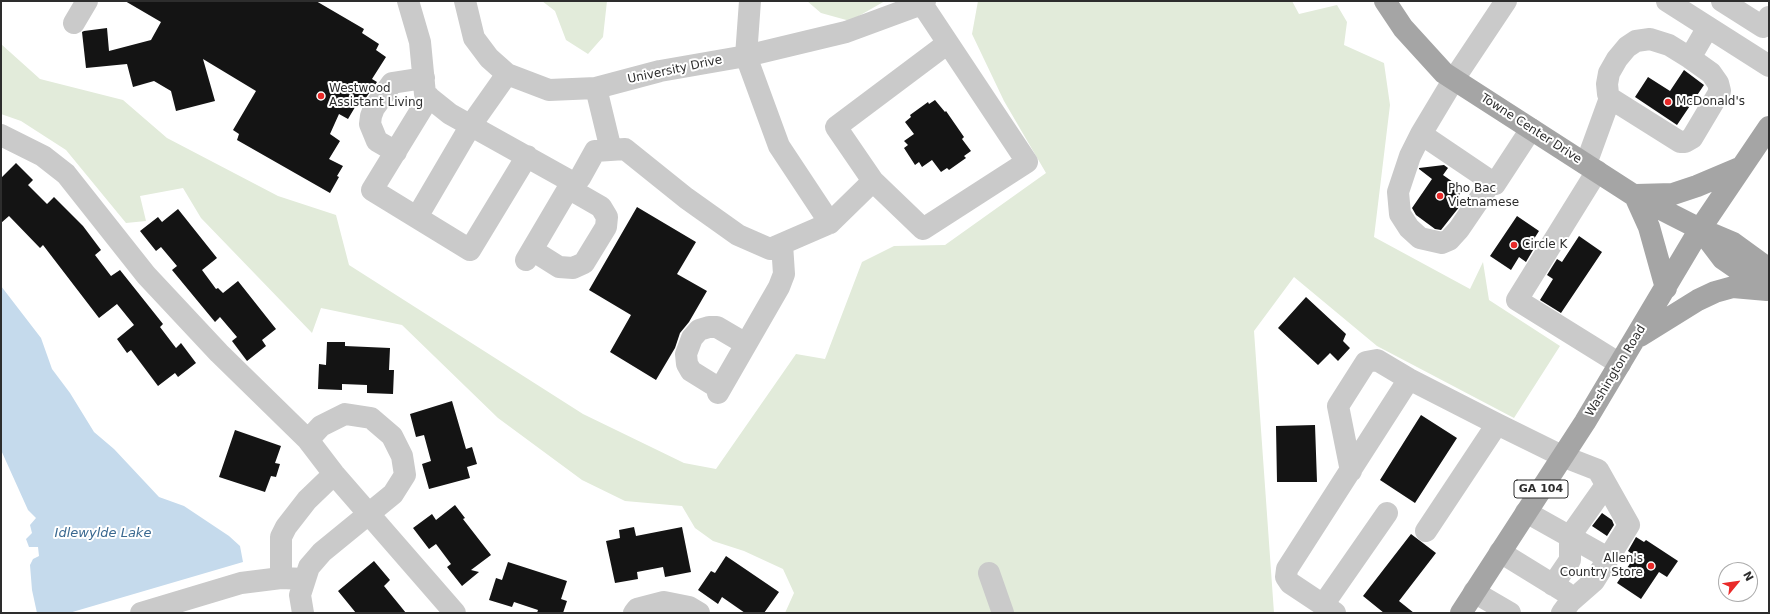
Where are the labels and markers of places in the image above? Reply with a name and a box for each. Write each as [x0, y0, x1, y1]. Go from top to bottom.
place label: Westwood Assistant Living [329, 82, 423, 110]
marker: Westwood Assistant Living [316, 91, 326, 101]
place label: McDonald's [1676, 95, 1745, 109]
marker: McDonald's [1663, 97, 1673, 107]
place label: Pho Bac Vietnamese [1448, 182, 1519, 210]
marker: Pho Bac Vietnamese [1435, 191, 1445, 201]
place label: Circle K [1522, 238, 1567, 252]
marker: Circle K [1509, 240, 1519, 250]
place label: Allen's Country Store [1560, 552, 1643, 580]
marker: Allen's Country Store [1646, 561, 1656, 571]

